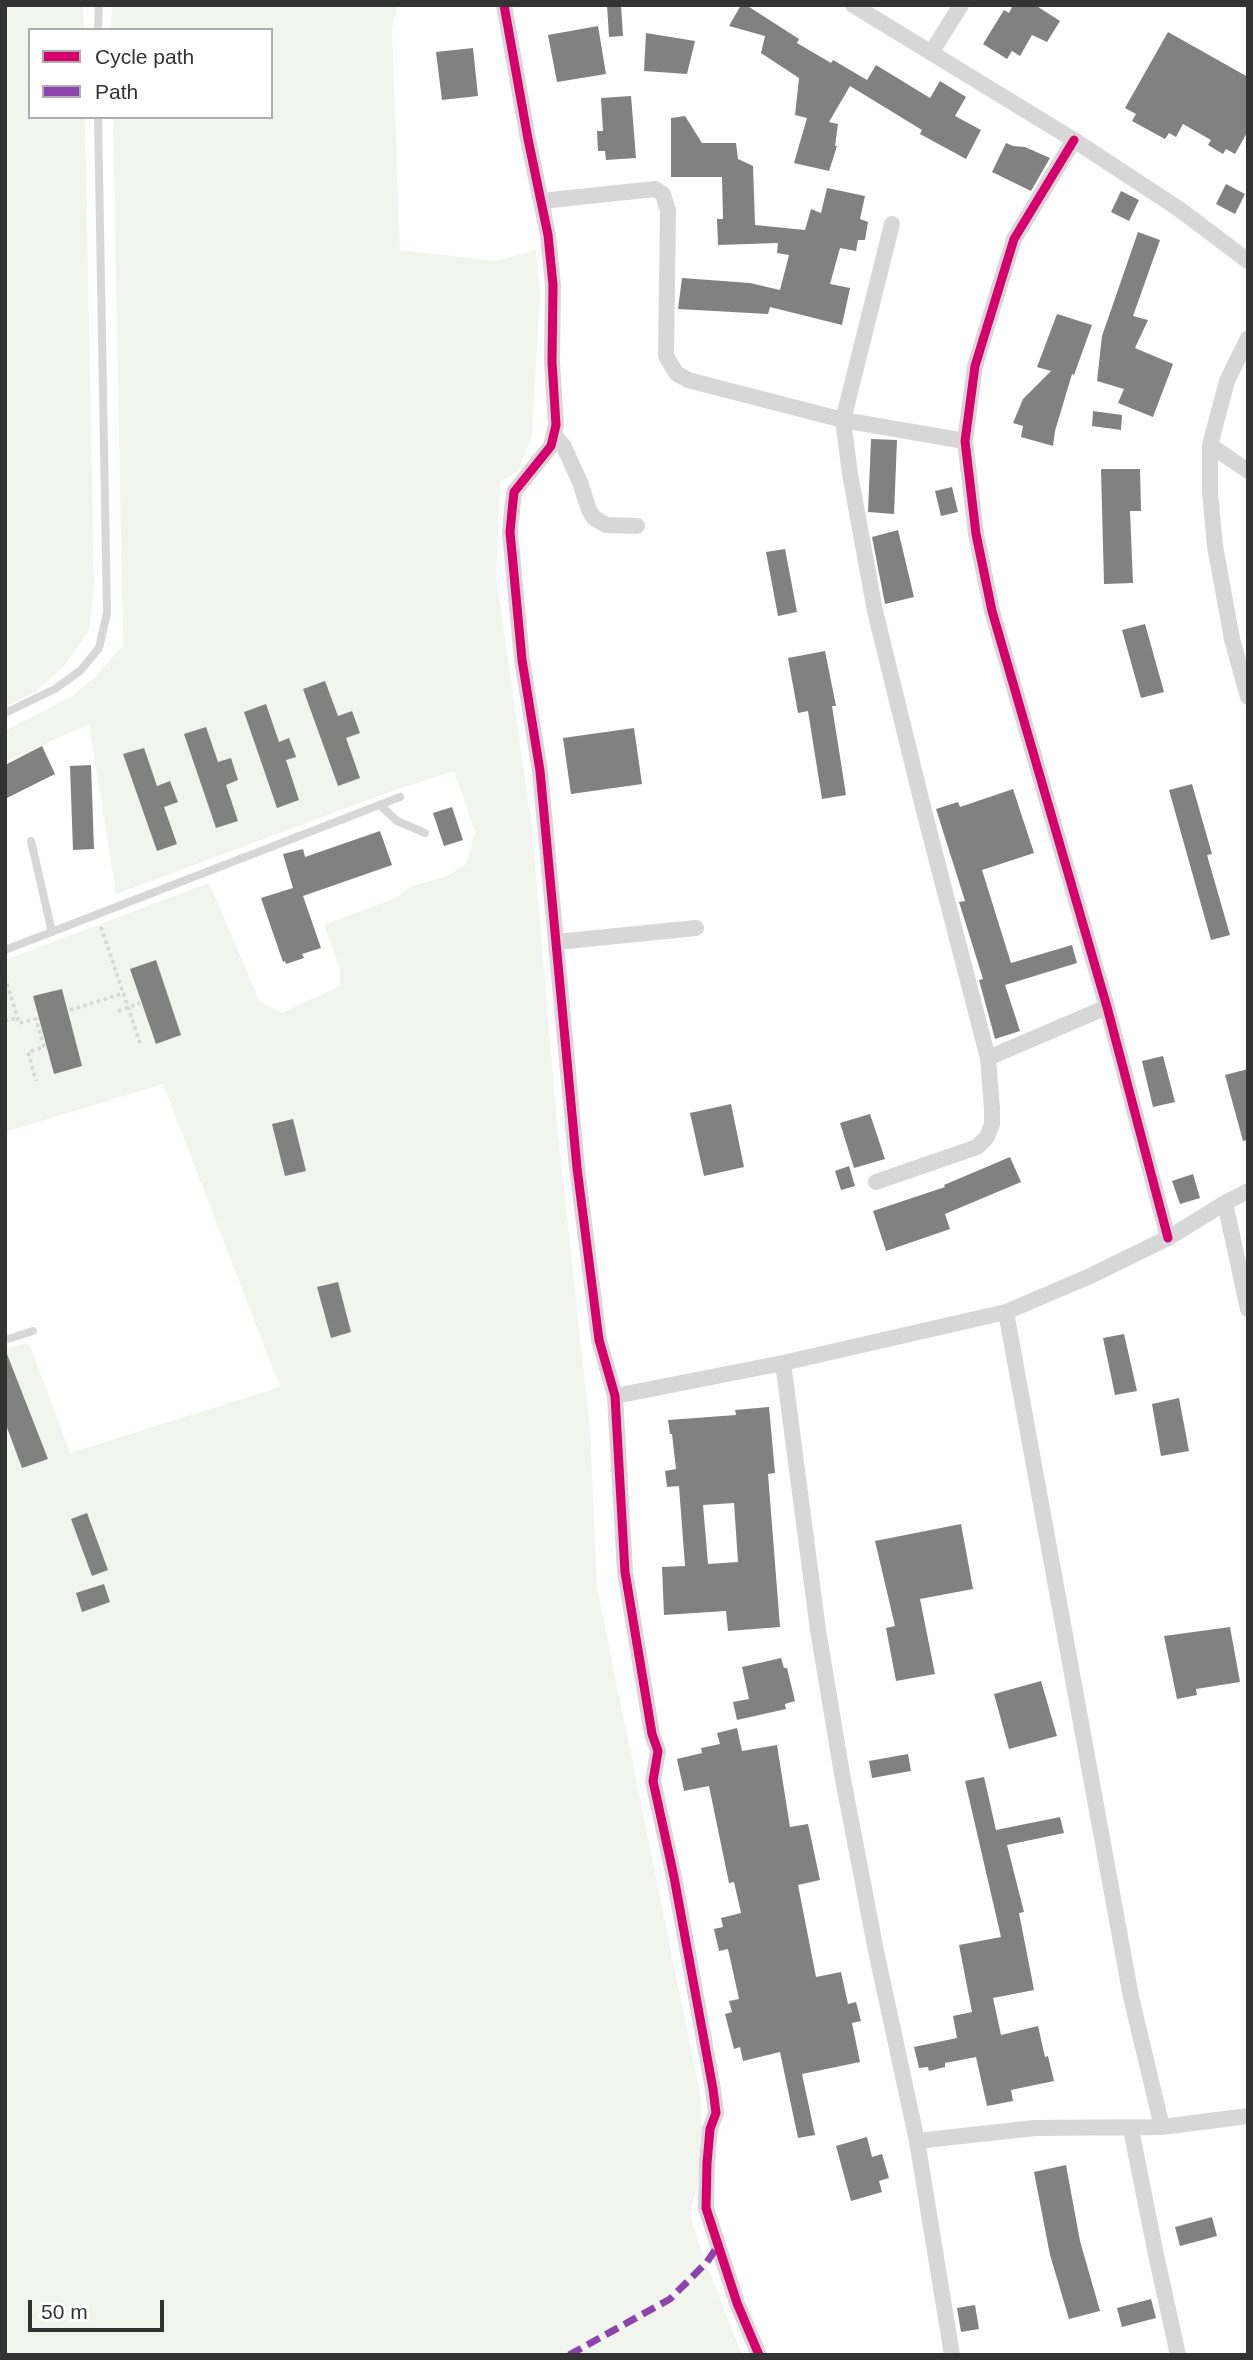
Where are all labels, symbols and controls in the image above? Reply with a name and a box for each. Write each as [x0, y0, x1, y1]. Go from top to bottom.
legend [28, 28, 273, 119]
text: Cycle path [95, 45, 194, 68]
text: Path [95, 80, 138, 103]
scale bar [32, 2286, 168, 2330]
text: 50 m [41, 2300, 88, 2323]

